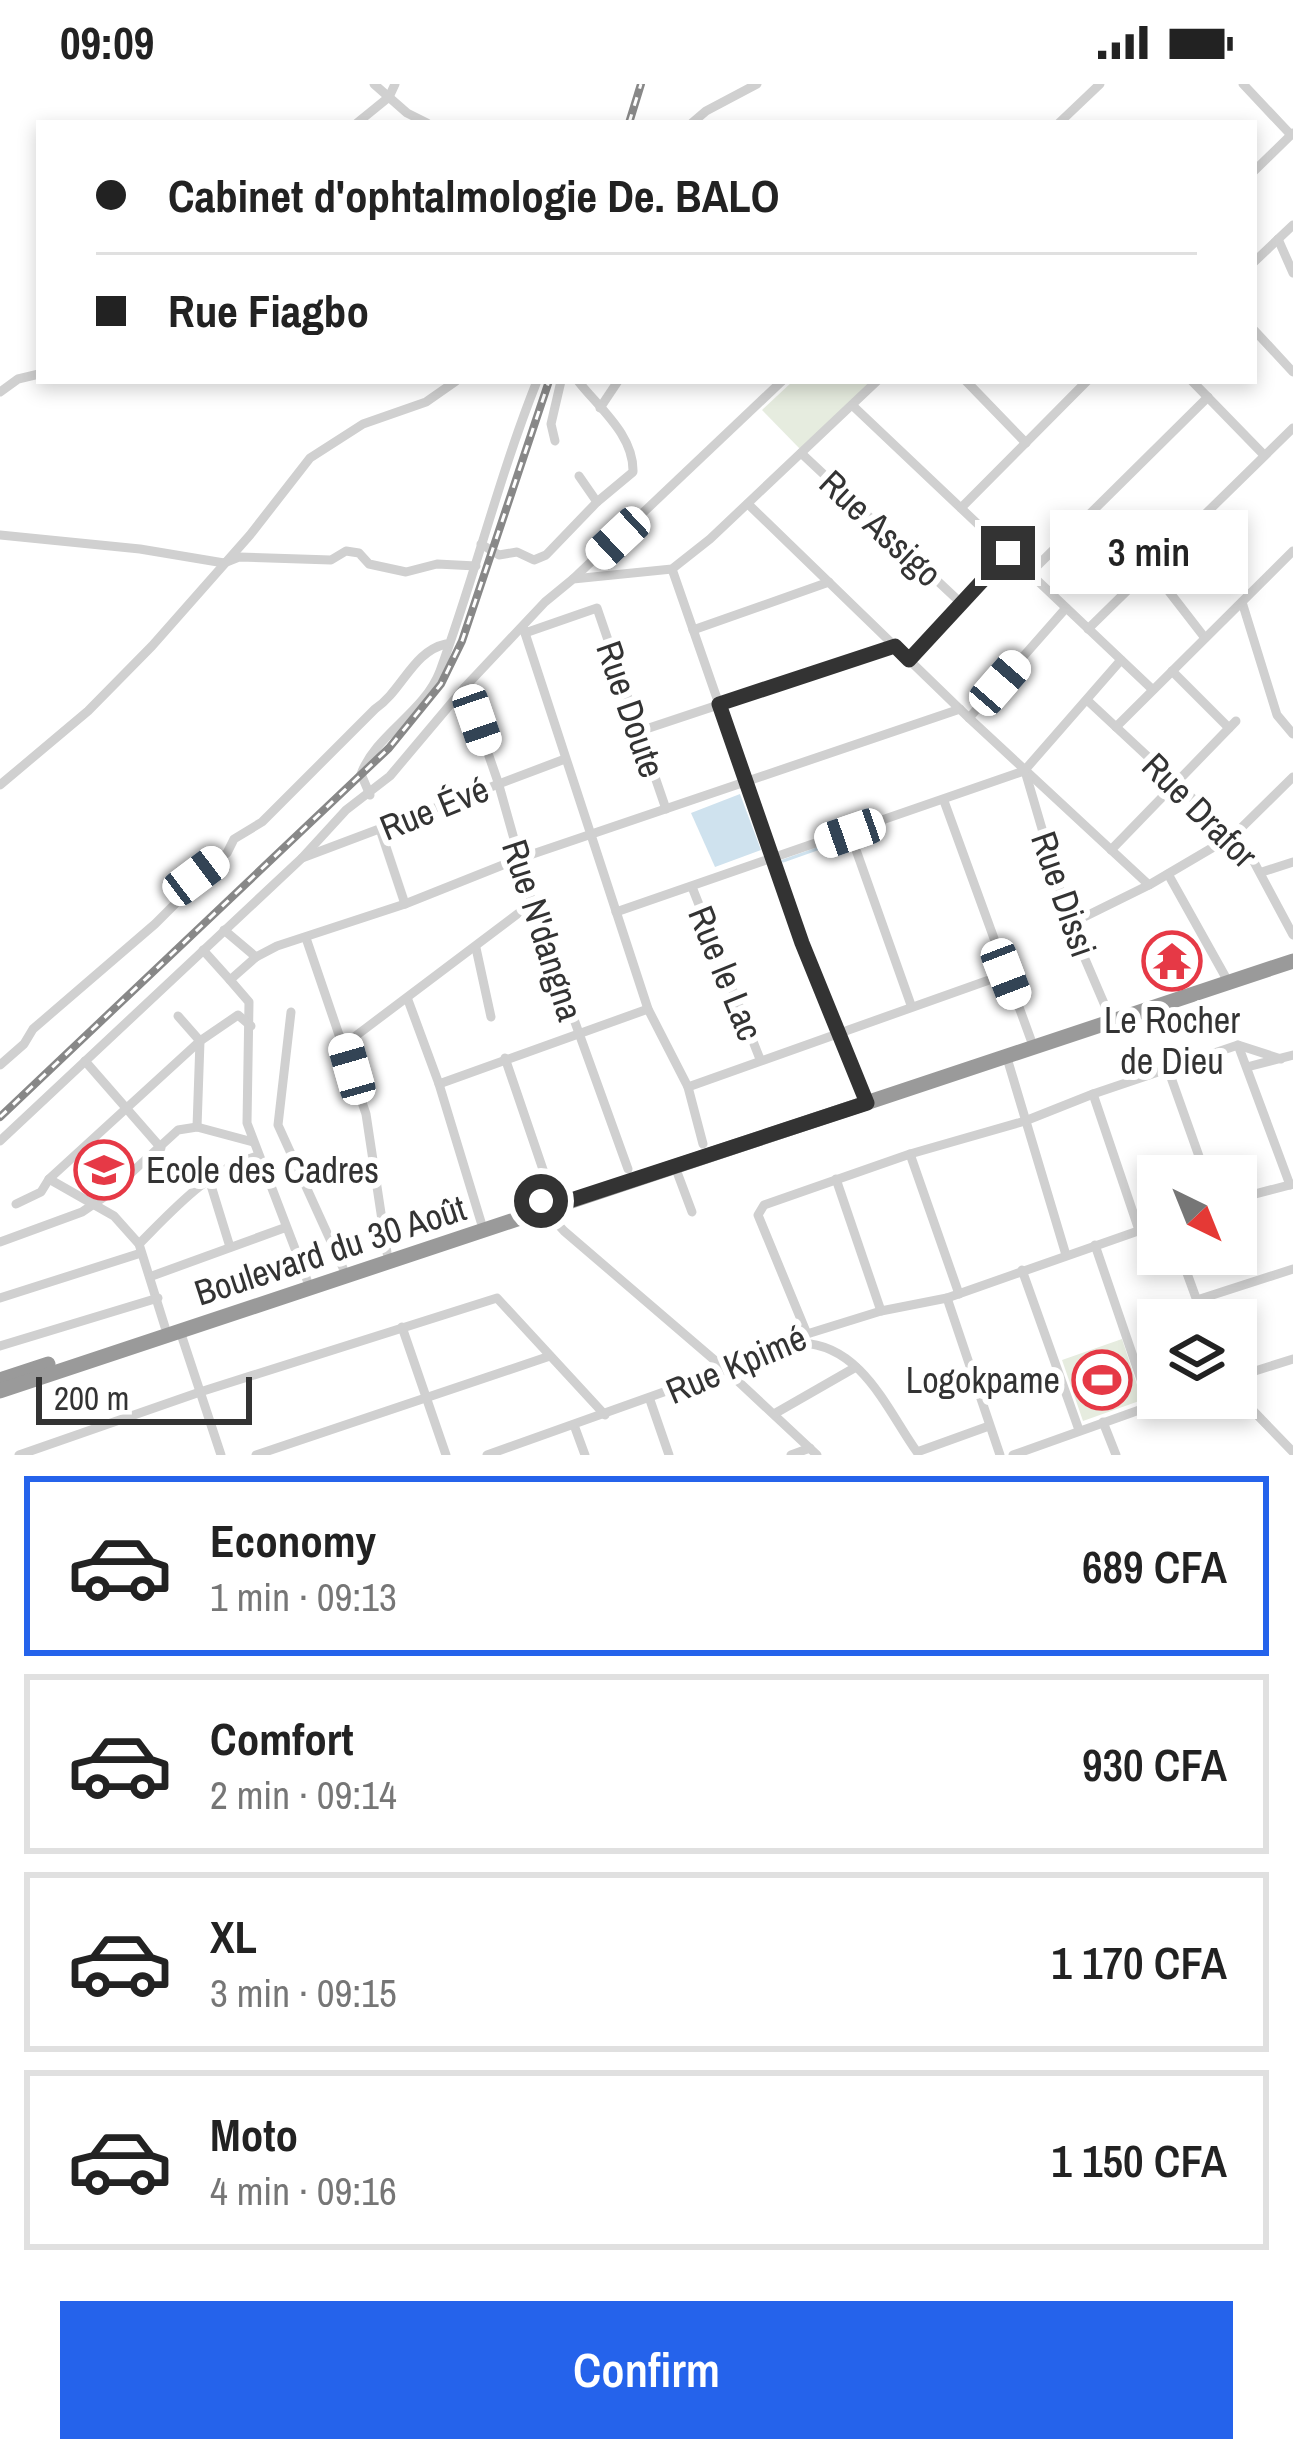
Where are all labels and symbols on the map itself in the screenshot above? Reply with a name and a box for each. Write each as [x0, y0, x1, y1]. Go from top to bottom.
street label: Rue Assigo [809, 459, 953, 597]
car [579, 500, 657, 576]
callout: 3 min [1050, 511, 1248, 595]
route end [981, 526, 1035, 580]
street label: Rue Doute [585, 634, 677, 784]
car [963, 644, 1037, 722]
car [448, 680, 506, 760]
street label: Rue Drafor [1132, 742, 1268, 878]
street label: Rue Évé [373, 765, 495, 851]
car [810, 804, 890, 862]
street label: Rue Dissi [1020, 825, 1108, 963]
street label: Rue N'dangna [491, 833, 595, 1027]
car [156, 840, 236, 912]
street label: Rue le Lac [677, 899, 775, 1047]
temple icon: Le Rocher de Dieu [1141, 930, 1203, 992]
car [976, 934, 1036, 1014]
place label: Le Rocher de Dieu [1104, 996, 1240, 1085]
car [325, 1029, 379, 1109]
school or university icon: Ecole des Cadres [73, 1139, 135, 1201]
place label: Ecole des Cadres [146, 1146, 379, 1194]
north arrow [1137, 1155, 1257, 1275]
route start [514, 1174, 568, 1228]
street label: Boulevard du 30 Août [188, 1184, 472, 1316]
street label: Rue Kpimé [659, 1313, 813, 1415]
sports icon: Logokpame [1071, 1349, 1133, 1411]
place label: Logokpame [906, 1356, 1060, 1404]
scale bar [36, 1371, 252, 1424]

